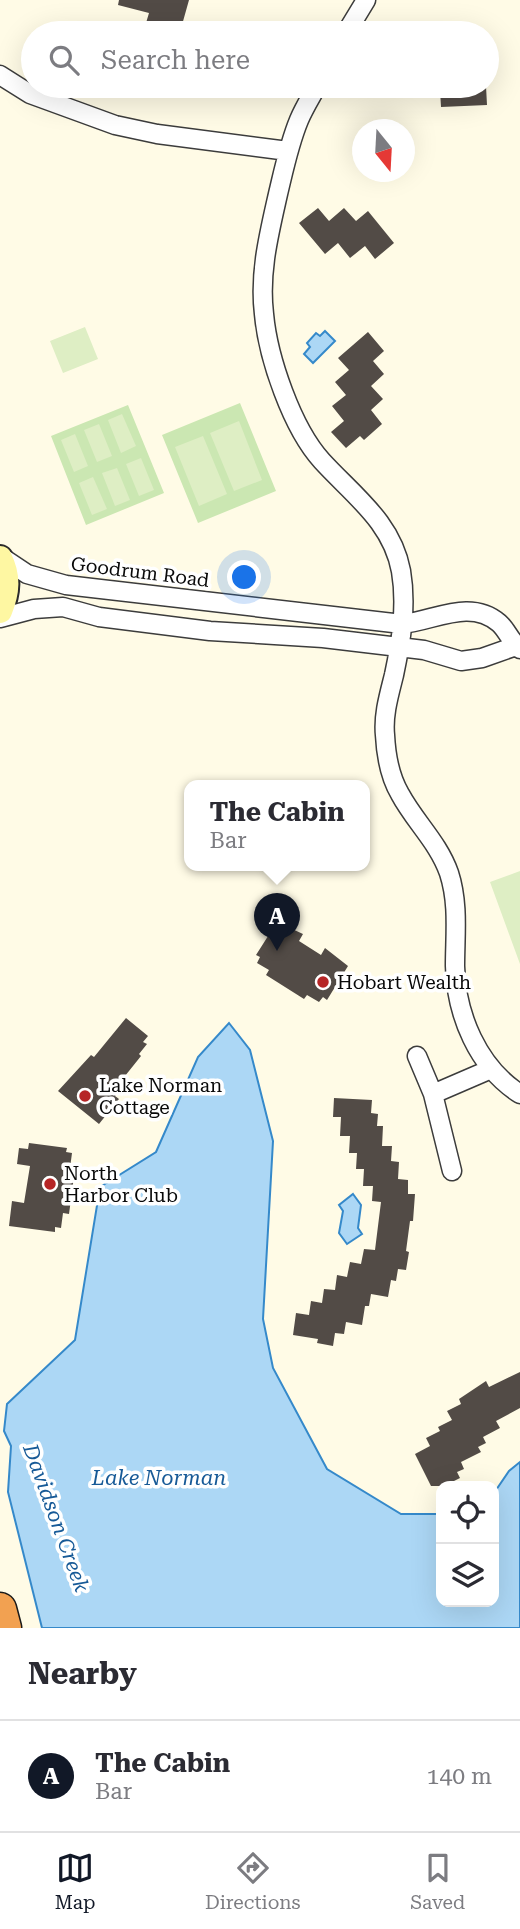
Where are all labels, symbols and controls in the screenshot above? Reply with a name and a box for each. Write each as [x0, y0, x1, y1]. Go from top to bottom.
search box [21, 21, 499, 98]
icon: search [45, 41, 83, 79]
text: Search here [101, 45, 250, 75]
north arrow [352, 119, 415, 182]
street label: Goodrum Road [70, 552, 210, 592]
your location [227, 560, 261, 594]
popup [184, 780, 370, 871]
text: The Cabin [209, 797, 345, 827]
text: Bar [209, 827, 247, 854]
pin: A [254, 893, 300, 951]
place label: Hobart Wealth [337, 971, 471, 994]
marker: Hobart Wealth [315, 974, 331, 990]
place label: Lake Norman Cottage [99, 1074, 222, 1119]
marker: Lake Norman Cottage [77, 1088, 93, 1104]
place label: North Harbor Club [64, 1162, 178, 1207]
marker: North Harbor Club [42, 1176, 58, 1192]
water label: Davidson Creek [18, 1440, 94, 1596]
water label: Lake Norman [91, 1466, 226, 1490]
map controls [436, 1481, 499, 1607]
button: locate [436, 1481, 499, 1544]
button: layers [436, 1544, 499, 1607]
text: Nearby [28, 1656, 137, 1691]
text: The Cabin [95, 1748, 230, 1778]
text: A [43, 1763, 59, 1790]
text: 140 m [427, 1763, 492, 1790]
text: Bar [95, 1778, 132, 1805]
tab: Map [55, 1849, 95, 1914]
tab: Directions [205, 1849, 301, 1914]
tab: Saved [410, 1849, 465, 1914]

